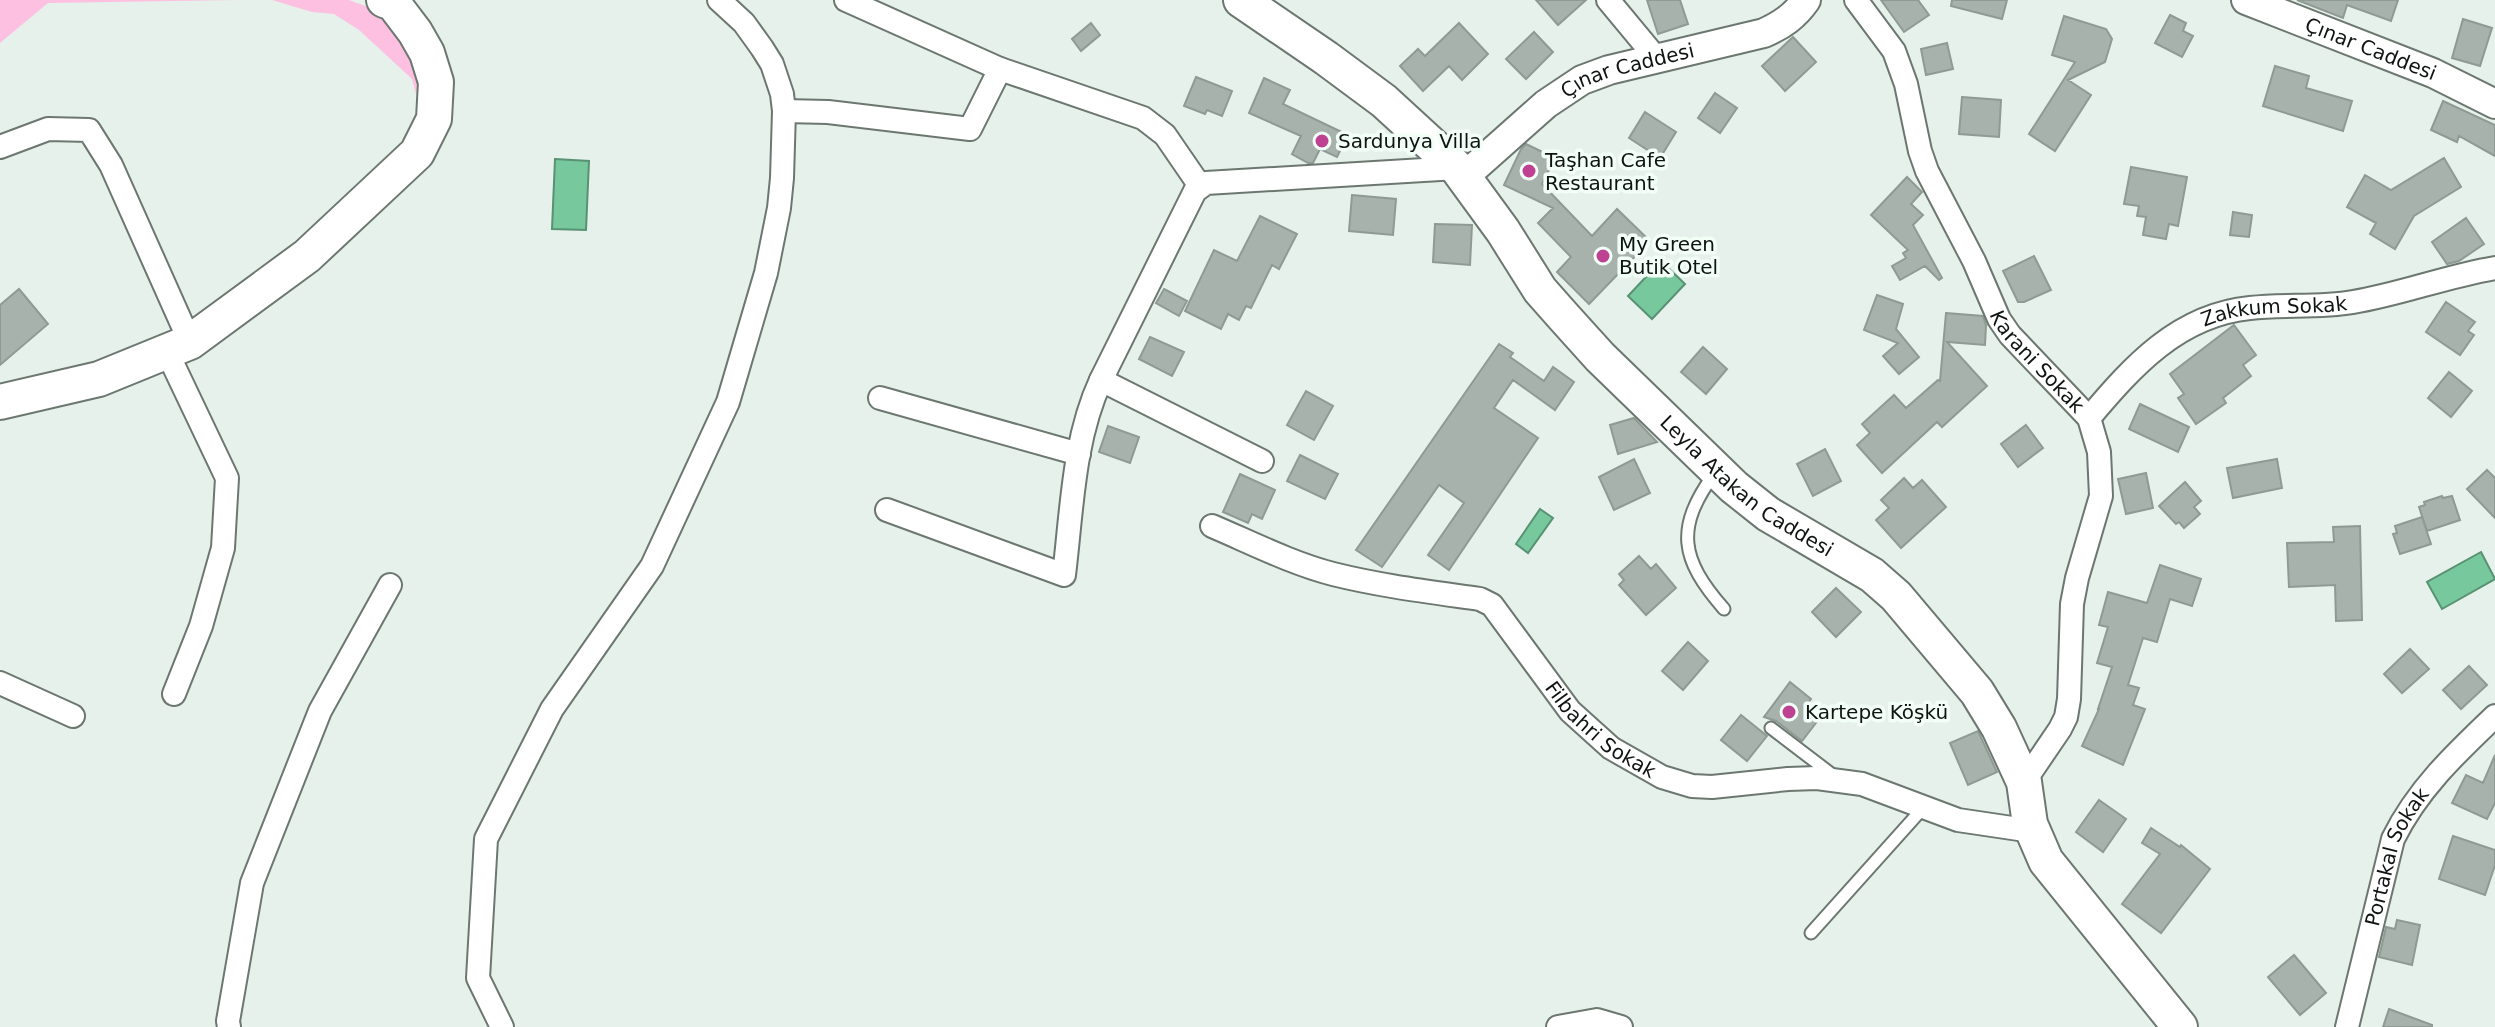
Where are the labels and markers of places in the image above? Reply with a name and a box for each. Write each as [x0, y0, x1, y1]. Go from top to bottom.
place label: Sardunya Villa [1338, 129, 1482, 153]
marker: Sardunya Villa [1313, 132, 1331, 150]
place label: Taşhan Cafe Restaurant [1544, 148, 1666, 195]
marker: Taşhan Cafe Restaurant [1520, 162, 1538, 180]
place label: My Green Butik Otel [1619, 232, 1718, 279]
marker: My Green Butik Otel [1594, 247, 1612, 265]
place label: Kartepe Köşkü [1805, 700, 1948, 724]
marker: Kartepe Köşkü [1780, 703, 1798, 721]

